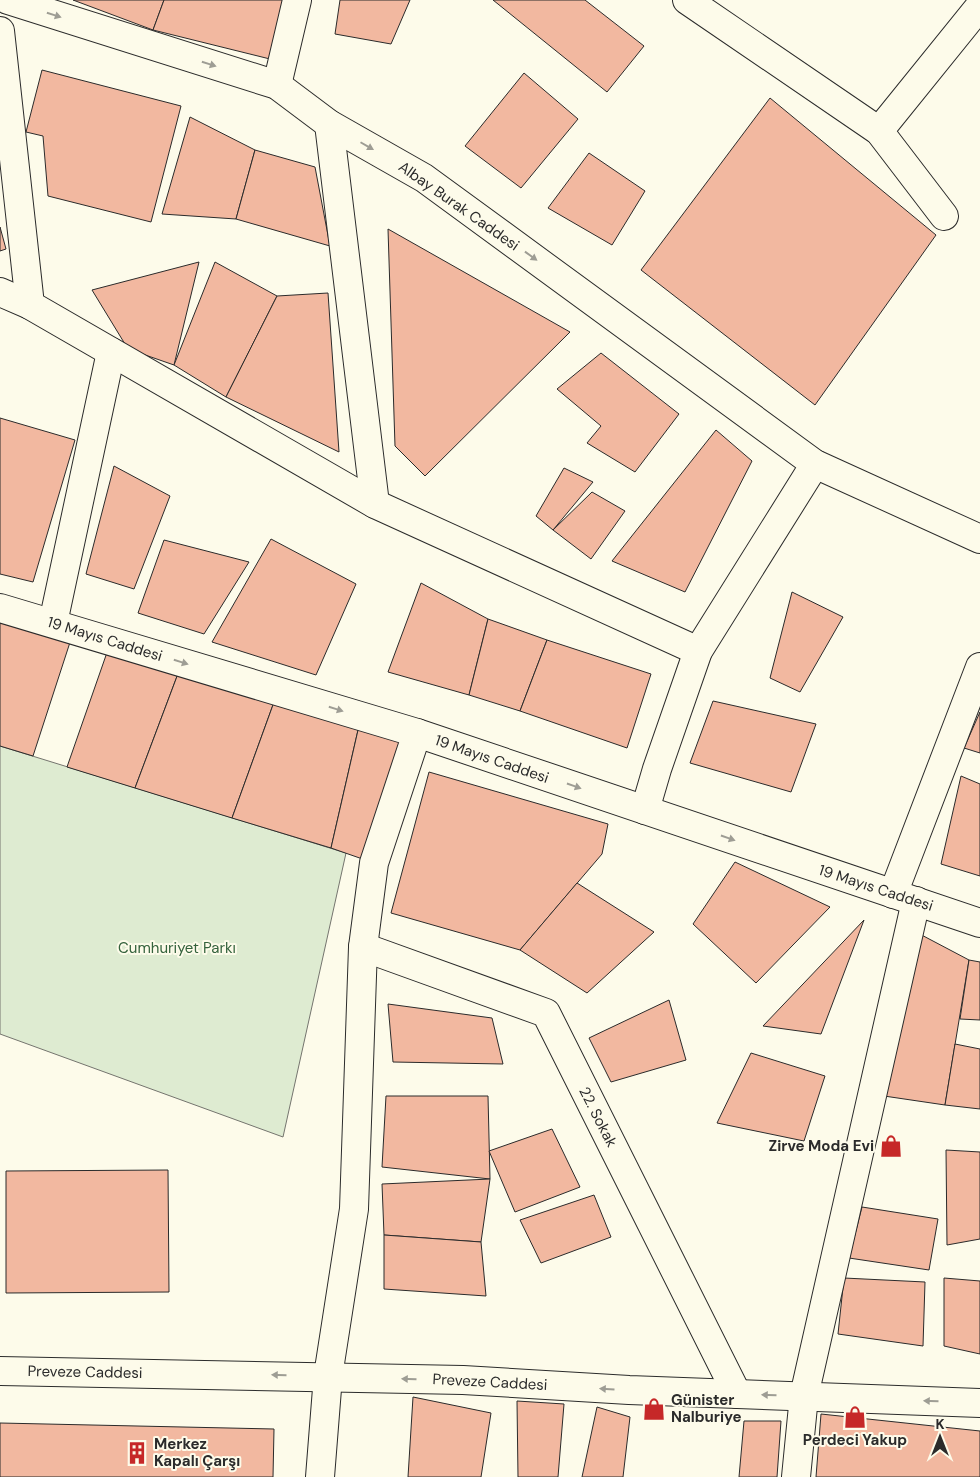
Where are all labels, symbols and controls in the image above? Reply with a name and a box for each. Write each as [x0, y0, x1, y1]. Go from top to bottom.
one-way arrow [47, 11, 62, 19]
one-way arrow [202, 60, 217, 68]
one-way arrow [361, 141, 374, 150]
street label: Albay Burak Caddesi [395, 157, 523, 255]
one-way arrow [524, 251, 538, 261]
street label: 19 Mayıs Caddesi [45, 612, 165, 666]
one-way arrow [173, 659, 188, 667]
one-way arrow [329, 706, 344, 713]
street label: 19 Mayıs Caddesi [432, 730, 552, 788]
one-way arrow [567, 782, 582, 790]
one-way arrow [721, 834, 736, 842]
street label: 19 Mayıs Caddesi [816, 860, 936, 916]
park label: Cumhuriyet Parkı [118, 938, 236, 958]
street label: 22. Sokak [574, 1083, 622, 1151]
shop icon: Zirve Moda Evi [878, 1133, 904, 1159]
place label: Zirve Moda Evi [769, 1136, 874, 1156]
street label: Preveze Caddesi [27, 1361, 143, 1383]
street label: Preveze Caddesi [432, 1369, 548, 1395]
one-way arrow [271, 1371, 287, 1379]
one-way arrow [401, 1374, 417, 1382]
one-way arrow [598, 1384, 614, 1392]
place label: Günister Nalburiye [671, 1390, 742, 1427]
one-way arrow [761, 1391, 777, 1399]
shop icon: Günister Nalburiye [641, 1396, 667, 1422]
one-way arrow [923, 1397, 939, 1405]
shop icon: Perdeci Yakup [842, 1404, 868, 1430]
north arrow [915, 1412, 965, 1462]
text: K [935, 1415, 945, 1433]
place label: Perdeci Yakup [803, 1430, 907, 1450]
place label: Merkez Kapalı Çarşı [154, 1434, 240, 1471]
building icon: Merkez Kapalı Çarşı [124, 1440, 150, 1466]

